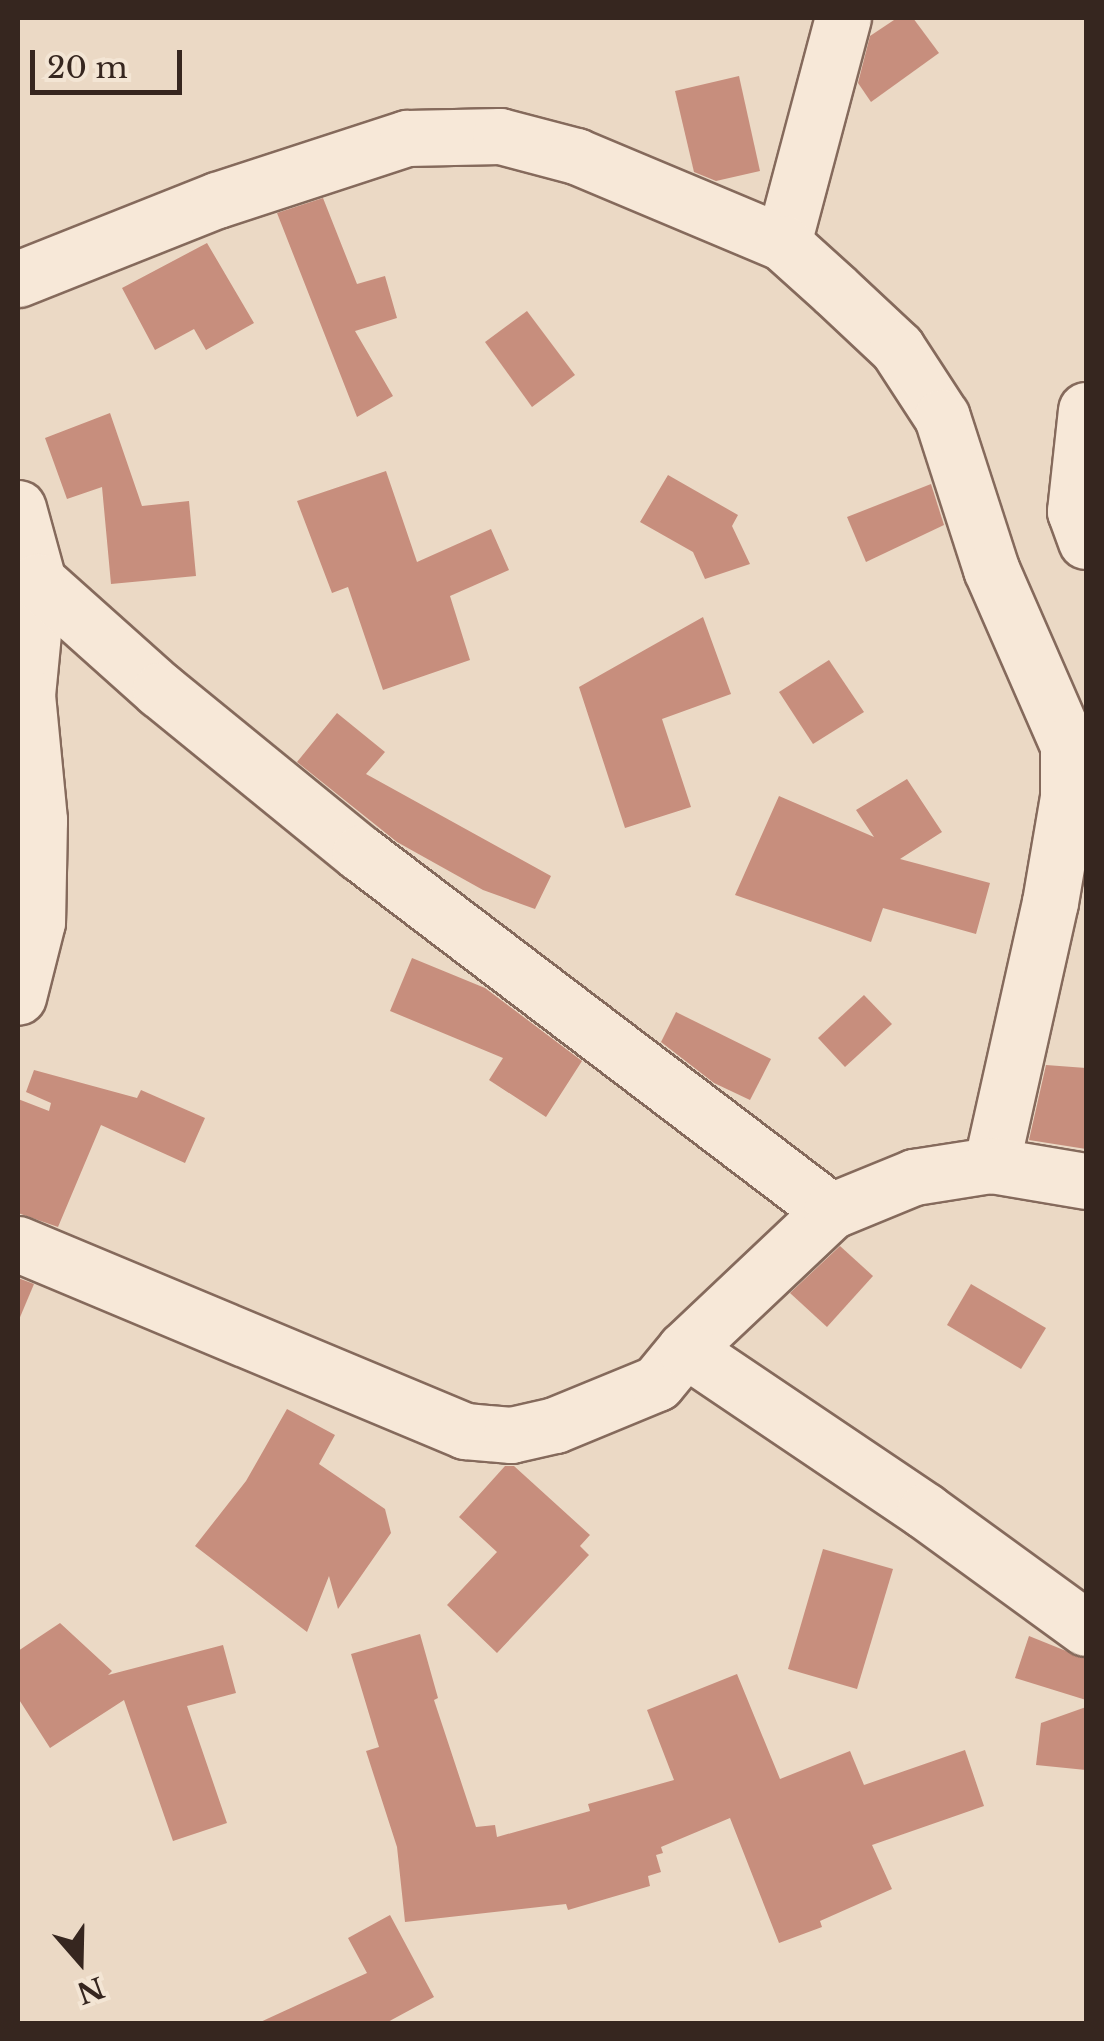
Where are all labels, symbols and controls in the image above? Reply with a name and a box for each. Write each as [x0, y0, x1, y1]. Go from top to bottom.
scale bar [35, 30, 188, 92]
text: 20 m [47, 49, 128, 86]
north arrow [30, 1911, 130, 2011]
text: N [72, 1969, 109, 2011]

